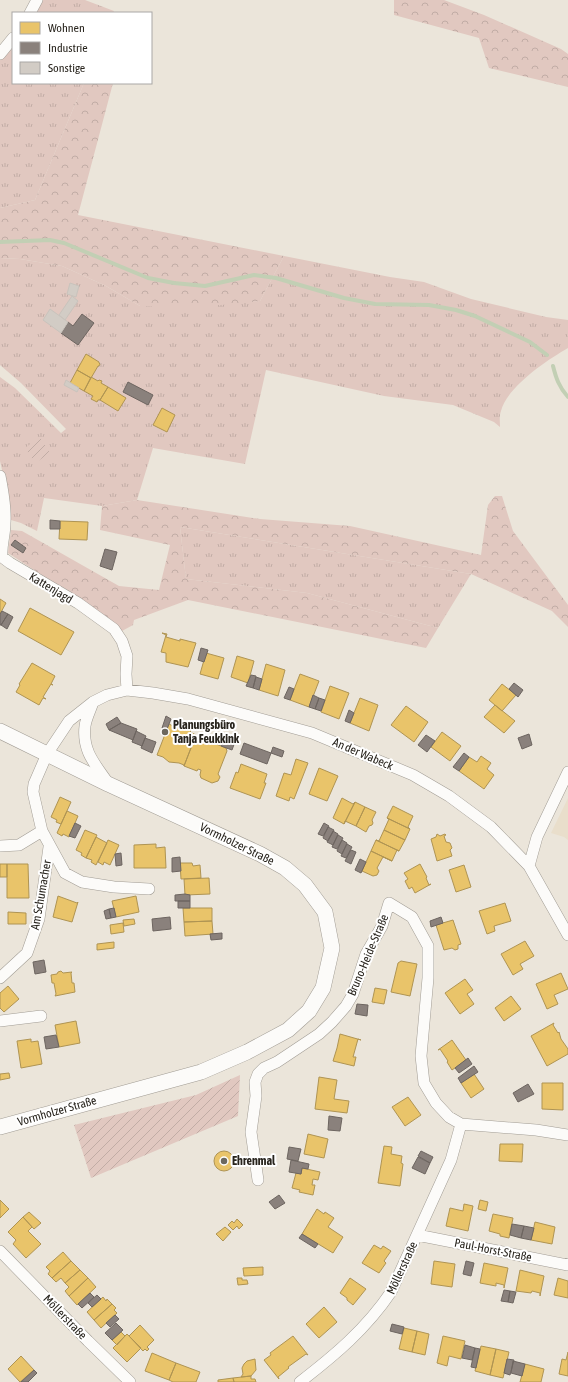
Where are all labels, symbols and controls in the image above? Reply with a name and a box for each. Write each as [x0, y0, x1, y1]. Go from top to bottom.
legend [12, 12, 152, 84]
text: Wohnen [48, 21, 85, 35]
text: Industrie [48, 41, 88, 55]
text: Sonstige [48, 61, 85, 75]
street label: Kattenjagd [27, 570, 75, 606]
place label: Planungsbüro Tanja Feukkink [173, 718, 240, 746]
marker: Planungsbüro Tanja Feukkink [160, 727, 170, 737]
street label: An der Wabeck [331, 735, 396, 773]
street label: Vormholzer Straße [197, 820, 277, 868]
street label: Am Schumacher [28, 859, 54, 931]
street label: Bruno-Heide-Straße [345, 912, 391, 998]
street label: Vormholzer Straße [16, 1093, 98, 1129]
place label: Ehrenmal [232, 1154, 276, 1168]
marker: Ehrenmal [219, 1156, 229, 1166]
street label: Paul-Horst-Straße [453, 1236, 533, 1264]
street label: Möllerstraße [384, 1239, 420, 1297]
street label: Möllerstraße [40, 1292, 90, 1342]

